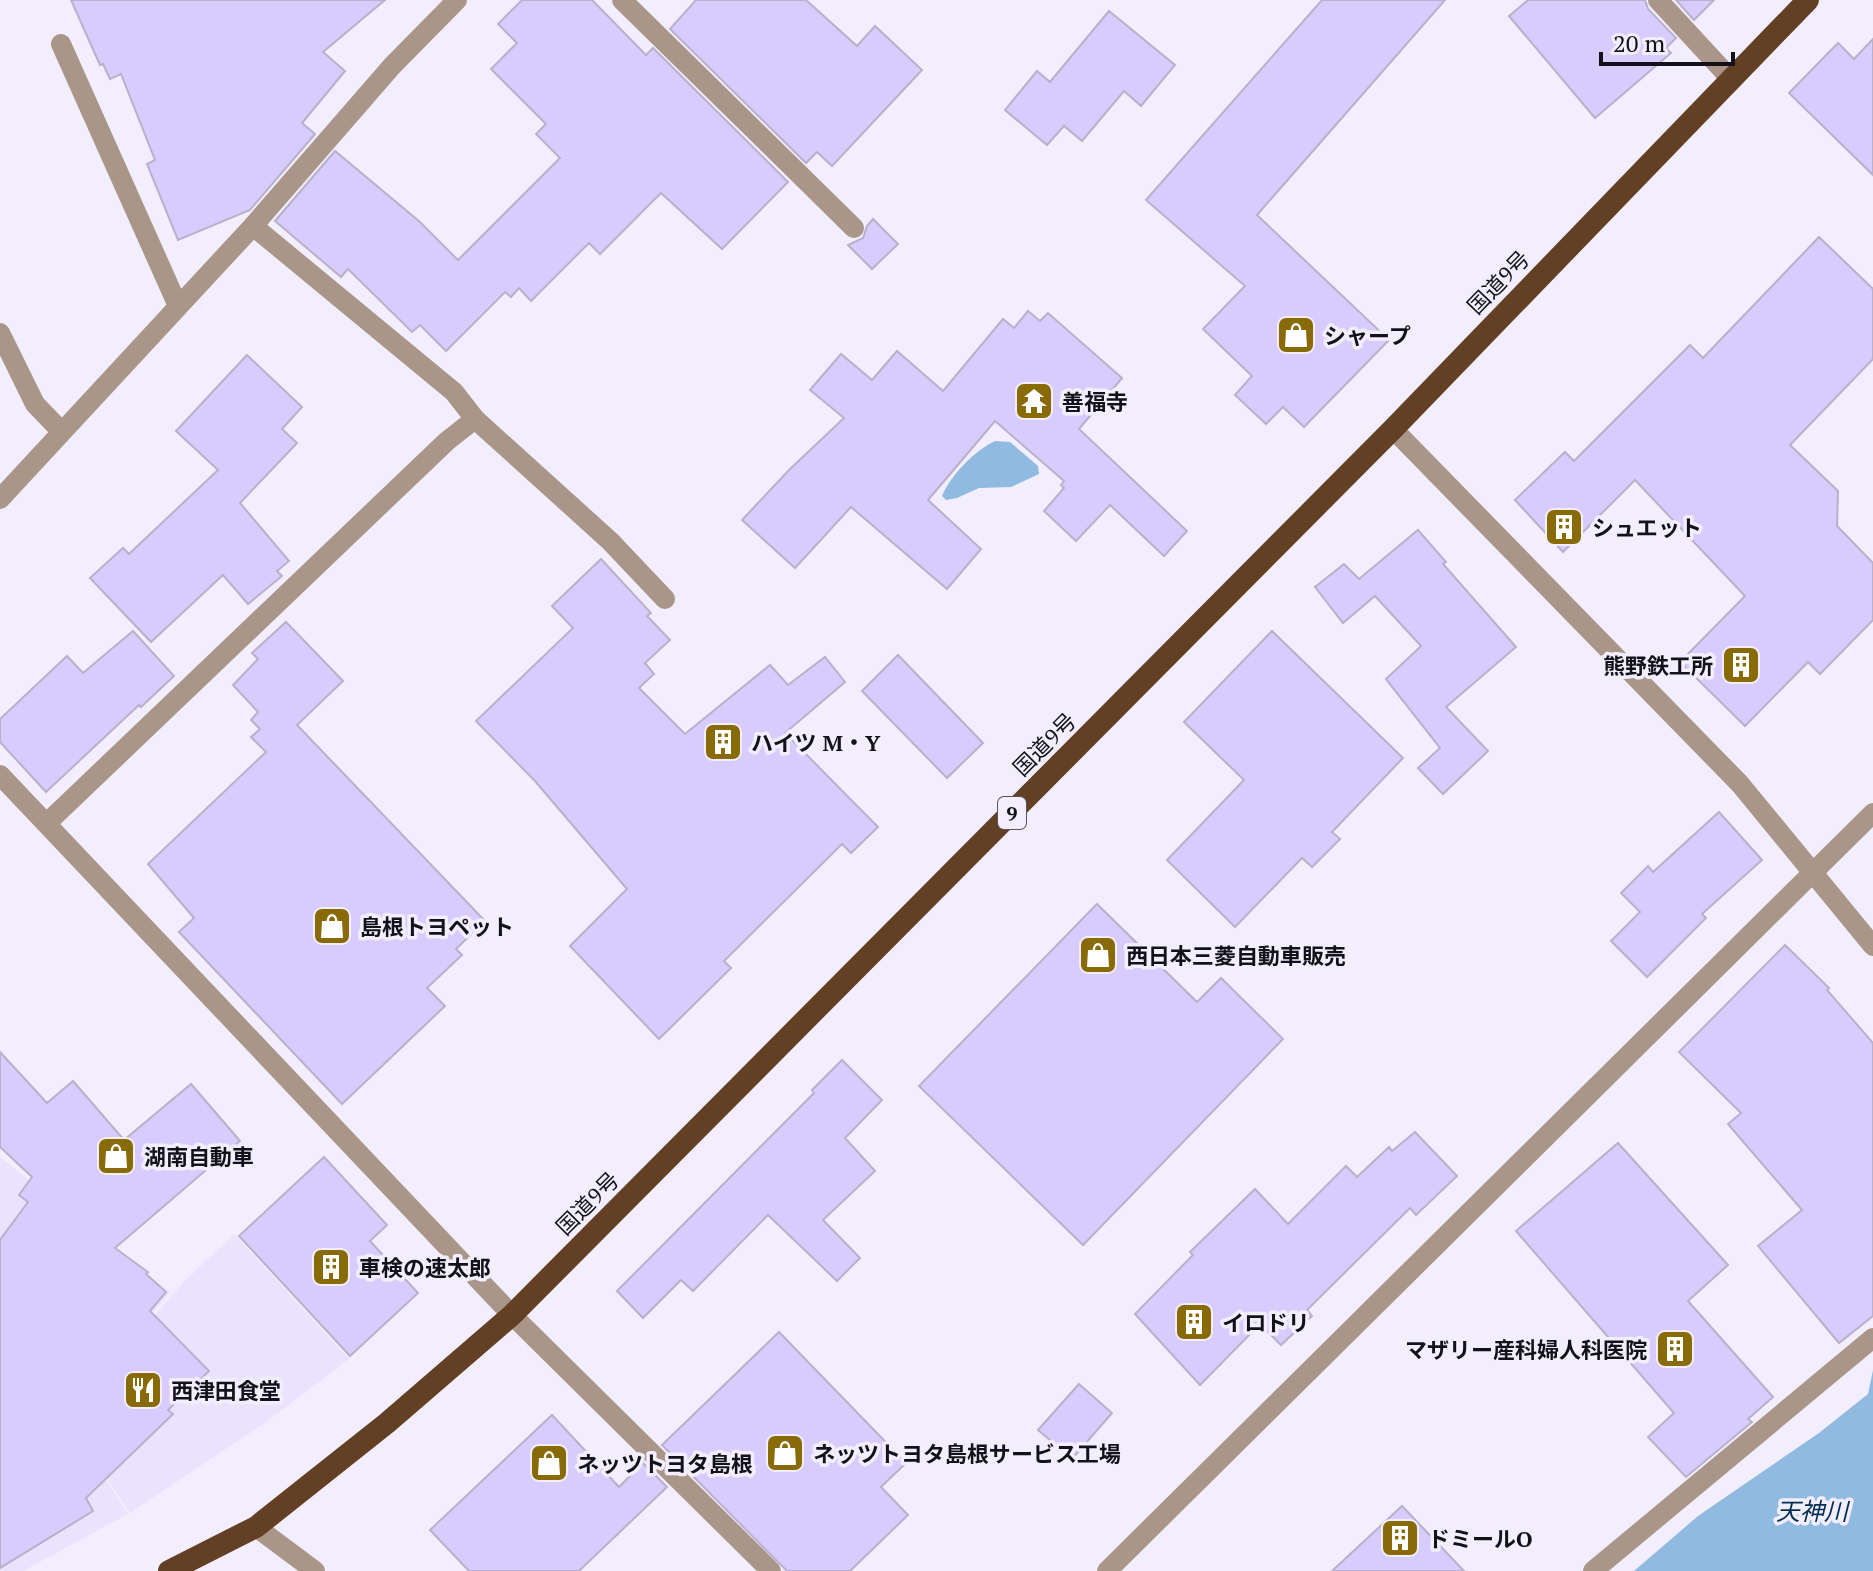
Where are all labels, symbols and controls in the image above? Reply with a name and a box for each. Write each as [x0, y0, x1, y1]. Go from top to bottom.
scale bar [1601, 16, 1733, 66]
text: 20 m [1613, 27, 1665, 59]
street label: 国道9号 [1461, 244, 1535, 320]
shop icon: シャープ [1275, 314, 1317, 356]
place label: シャープ [1324, 321, 1411, 350]
temple icon: 善福寺 [1013, 380, 1055, 422]
place label: 善福寺 [1062, 387, 1128, 416]
building icon: シュエット [1543, 506, 1585, 548]
place label: シュエット [1592, 513, 1702, 542]
building icon: 熊野鉄工所 [1720, 644, 1762, 686]
place label: 熊野鉄工所 [1603, 651, 1713, 680]
street label: 国道9号 [1006, 706, 1082, 782]
building icon: ハイツ M・Y [702, 721, 744, 763]
place label: ハイツ M・Y [751, 728, 881, 757]
road number: 9 [998, 797, 1026, 829]
shop icon: 島根トヨペット [311, 905, 353, 947]
place label: 島根トヨペット [360, 912, 514, 941]
shop icon: 西日本三菱自動車販売 [1077, 934, 1119, 976]
place label: 西日本三菱自動車販売 [1126, 941, 1346, 970]
shop icon: 湖南自動車 [95, 1135, 137, 1177]
place label: 湖南自動車 [144, 1142, 254, 1171]
street label: 国道9号 [549, 1165, 625, 1241]
building icon: 車検の速太郎 [310, 1246, 352, 1288]
place label: 車検の速太郎 [359, 1253, 491, 1282]
building icon: イロドリ [1173, 1301, 1215, 1343]
place label: イロドリ [1222, 1308, 1310, 1337]
building icon: マザリー産科婦人科医院 [1654, 1328, 1696, 1370]
place label: マザリー産科婦人科医院 [1405, 1335, 1647, 1364]
restaurant icon: 西津田食堂 [122, 1369, 164, 1411]
place label: 西津田食堂 [171, 1376, 281, 1405]
shop icon: ネッツトヨタ島根サービス工場 [764, 1432, 806, 1474]
place label: ネッツトヨタ島根サービス工場 [813, 1439, 1121, 1468]
shop icon: ネッツトヨタ島根 [528, 1442, 570, 1484]
place label: ネッツトヨタ島根 [577, 1449, 753, 1478]
water label: 天神川 [1776, 1495, 1851, 1527]
building icon: ドミールO [1379, 1517, 1421, 1559]
place label: ドミールO [1428, 1524, 1533, 1553]

